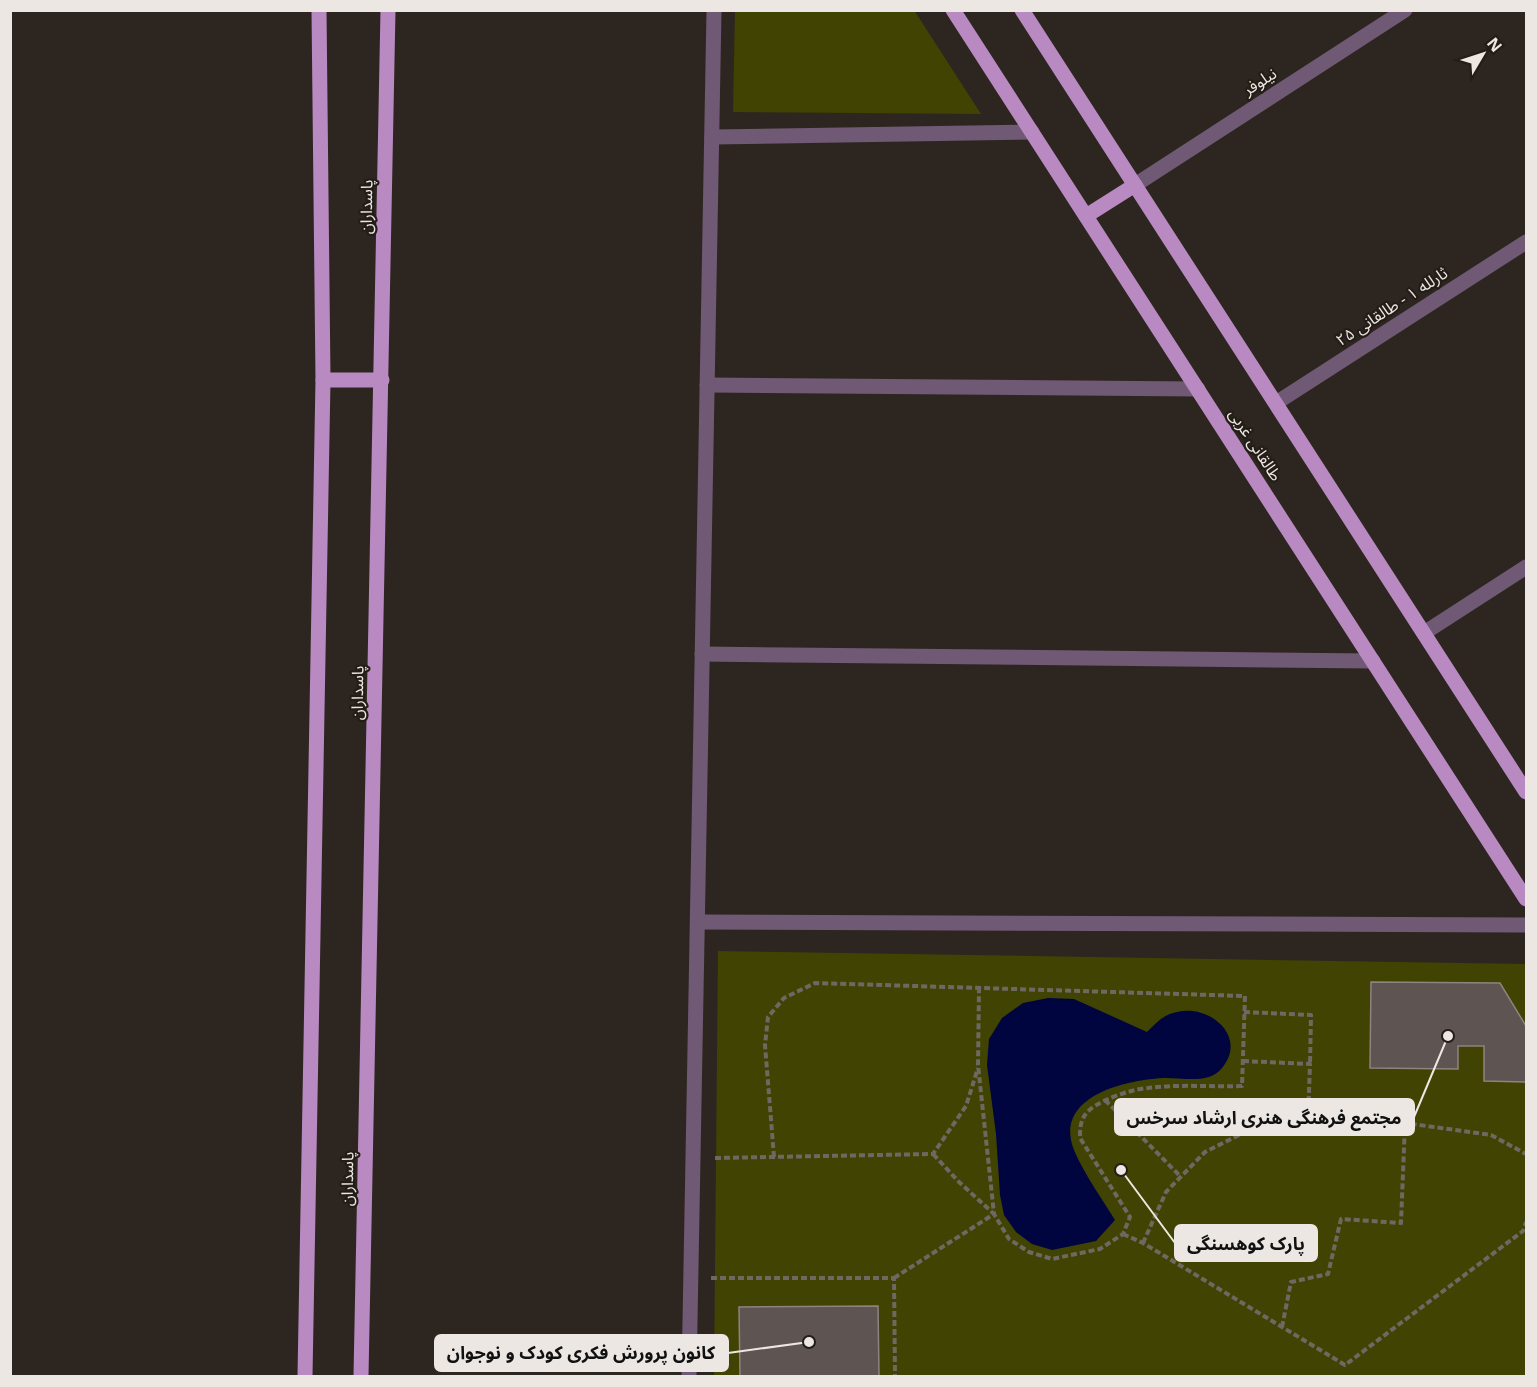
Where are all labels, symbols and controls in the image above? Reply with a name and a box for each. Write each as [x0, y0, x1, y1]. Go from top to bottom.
north arrow [1453, 24, 1513, 84]
text: N [1477, 29, 1511, 61]
street label: نیلوفر [1235, 58, 1284, 107]
street label: پاسداران [350, 179, 384, 235]
street label: ثارلله ۱ - طالقانی ۲۵ [1329, 257, 1456, 356]
street label: طالقانی غربی [1218, 401, 1292, 489]
street label: پاسداران [341, 665, 375, 721]
callout: مجتمع فرهنگی هنری ارشاد سرخس [1115, 1099, 1414, 1135]
text: مجتمع فرهنگی هنری ارشاد سرخس [1126, 1099, 1402, 1137]
street label: پاسداران [331, 1151, 365, 1207]
callout: پارک کوهسنگی [1175, 1225, 1317, 1261]
text: پارک کوهسنگی [1187, 1225, 1305, 1263]
text: کانون پرورش فکری کودک و نوجوان [447, 1334, 716, 1372]
callout: کانون پرورش فکری کودک و نوجوان [435, 1335, 728, 1371]

